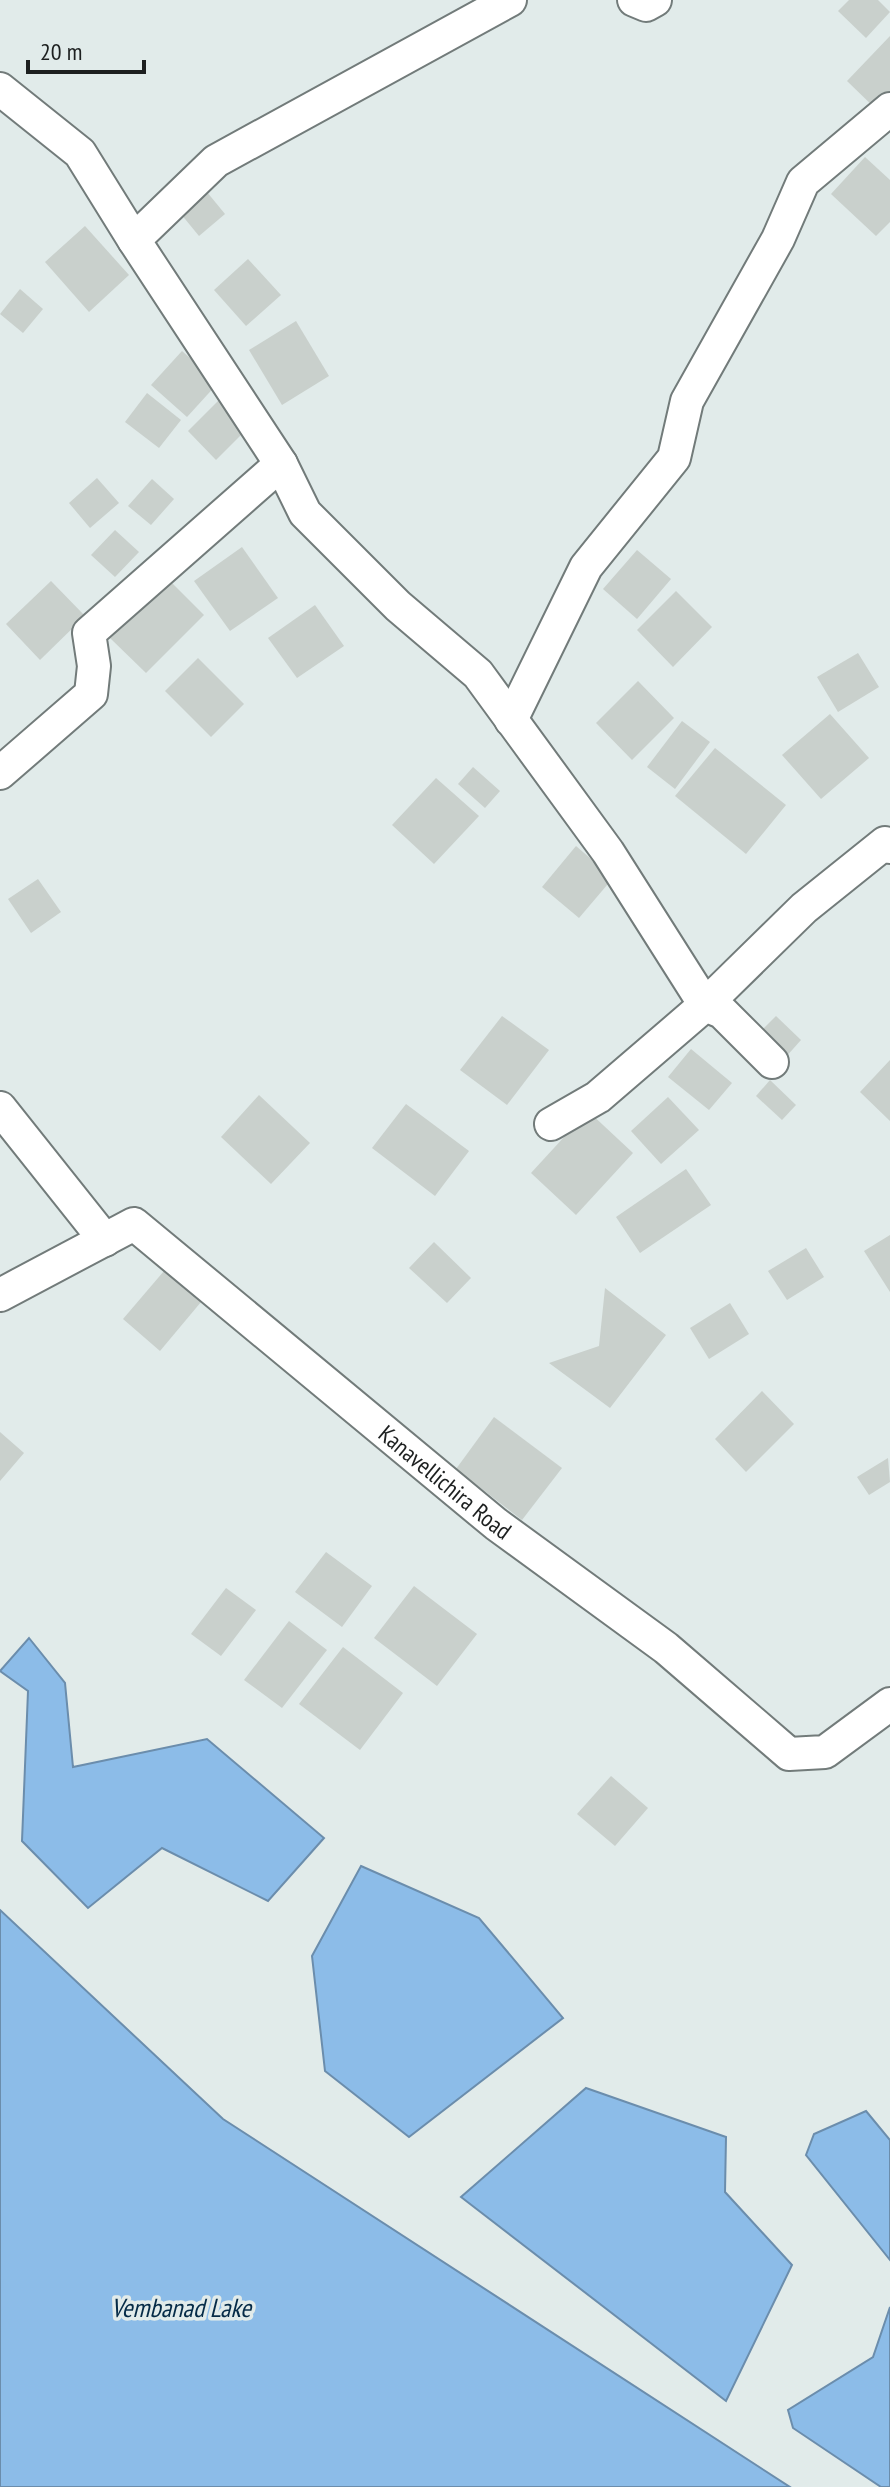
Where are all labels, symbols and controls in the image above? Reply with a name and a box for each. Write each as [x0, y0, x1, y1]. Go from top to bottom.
scale bar [28, 24, 144, 74]
text: 20 m [40, 36, 82, 67]
street label: Kanavellichira Road [373, 1418, 518, 1546]
water label: Vembanad Lake [111, 2291, 253, 2324]

